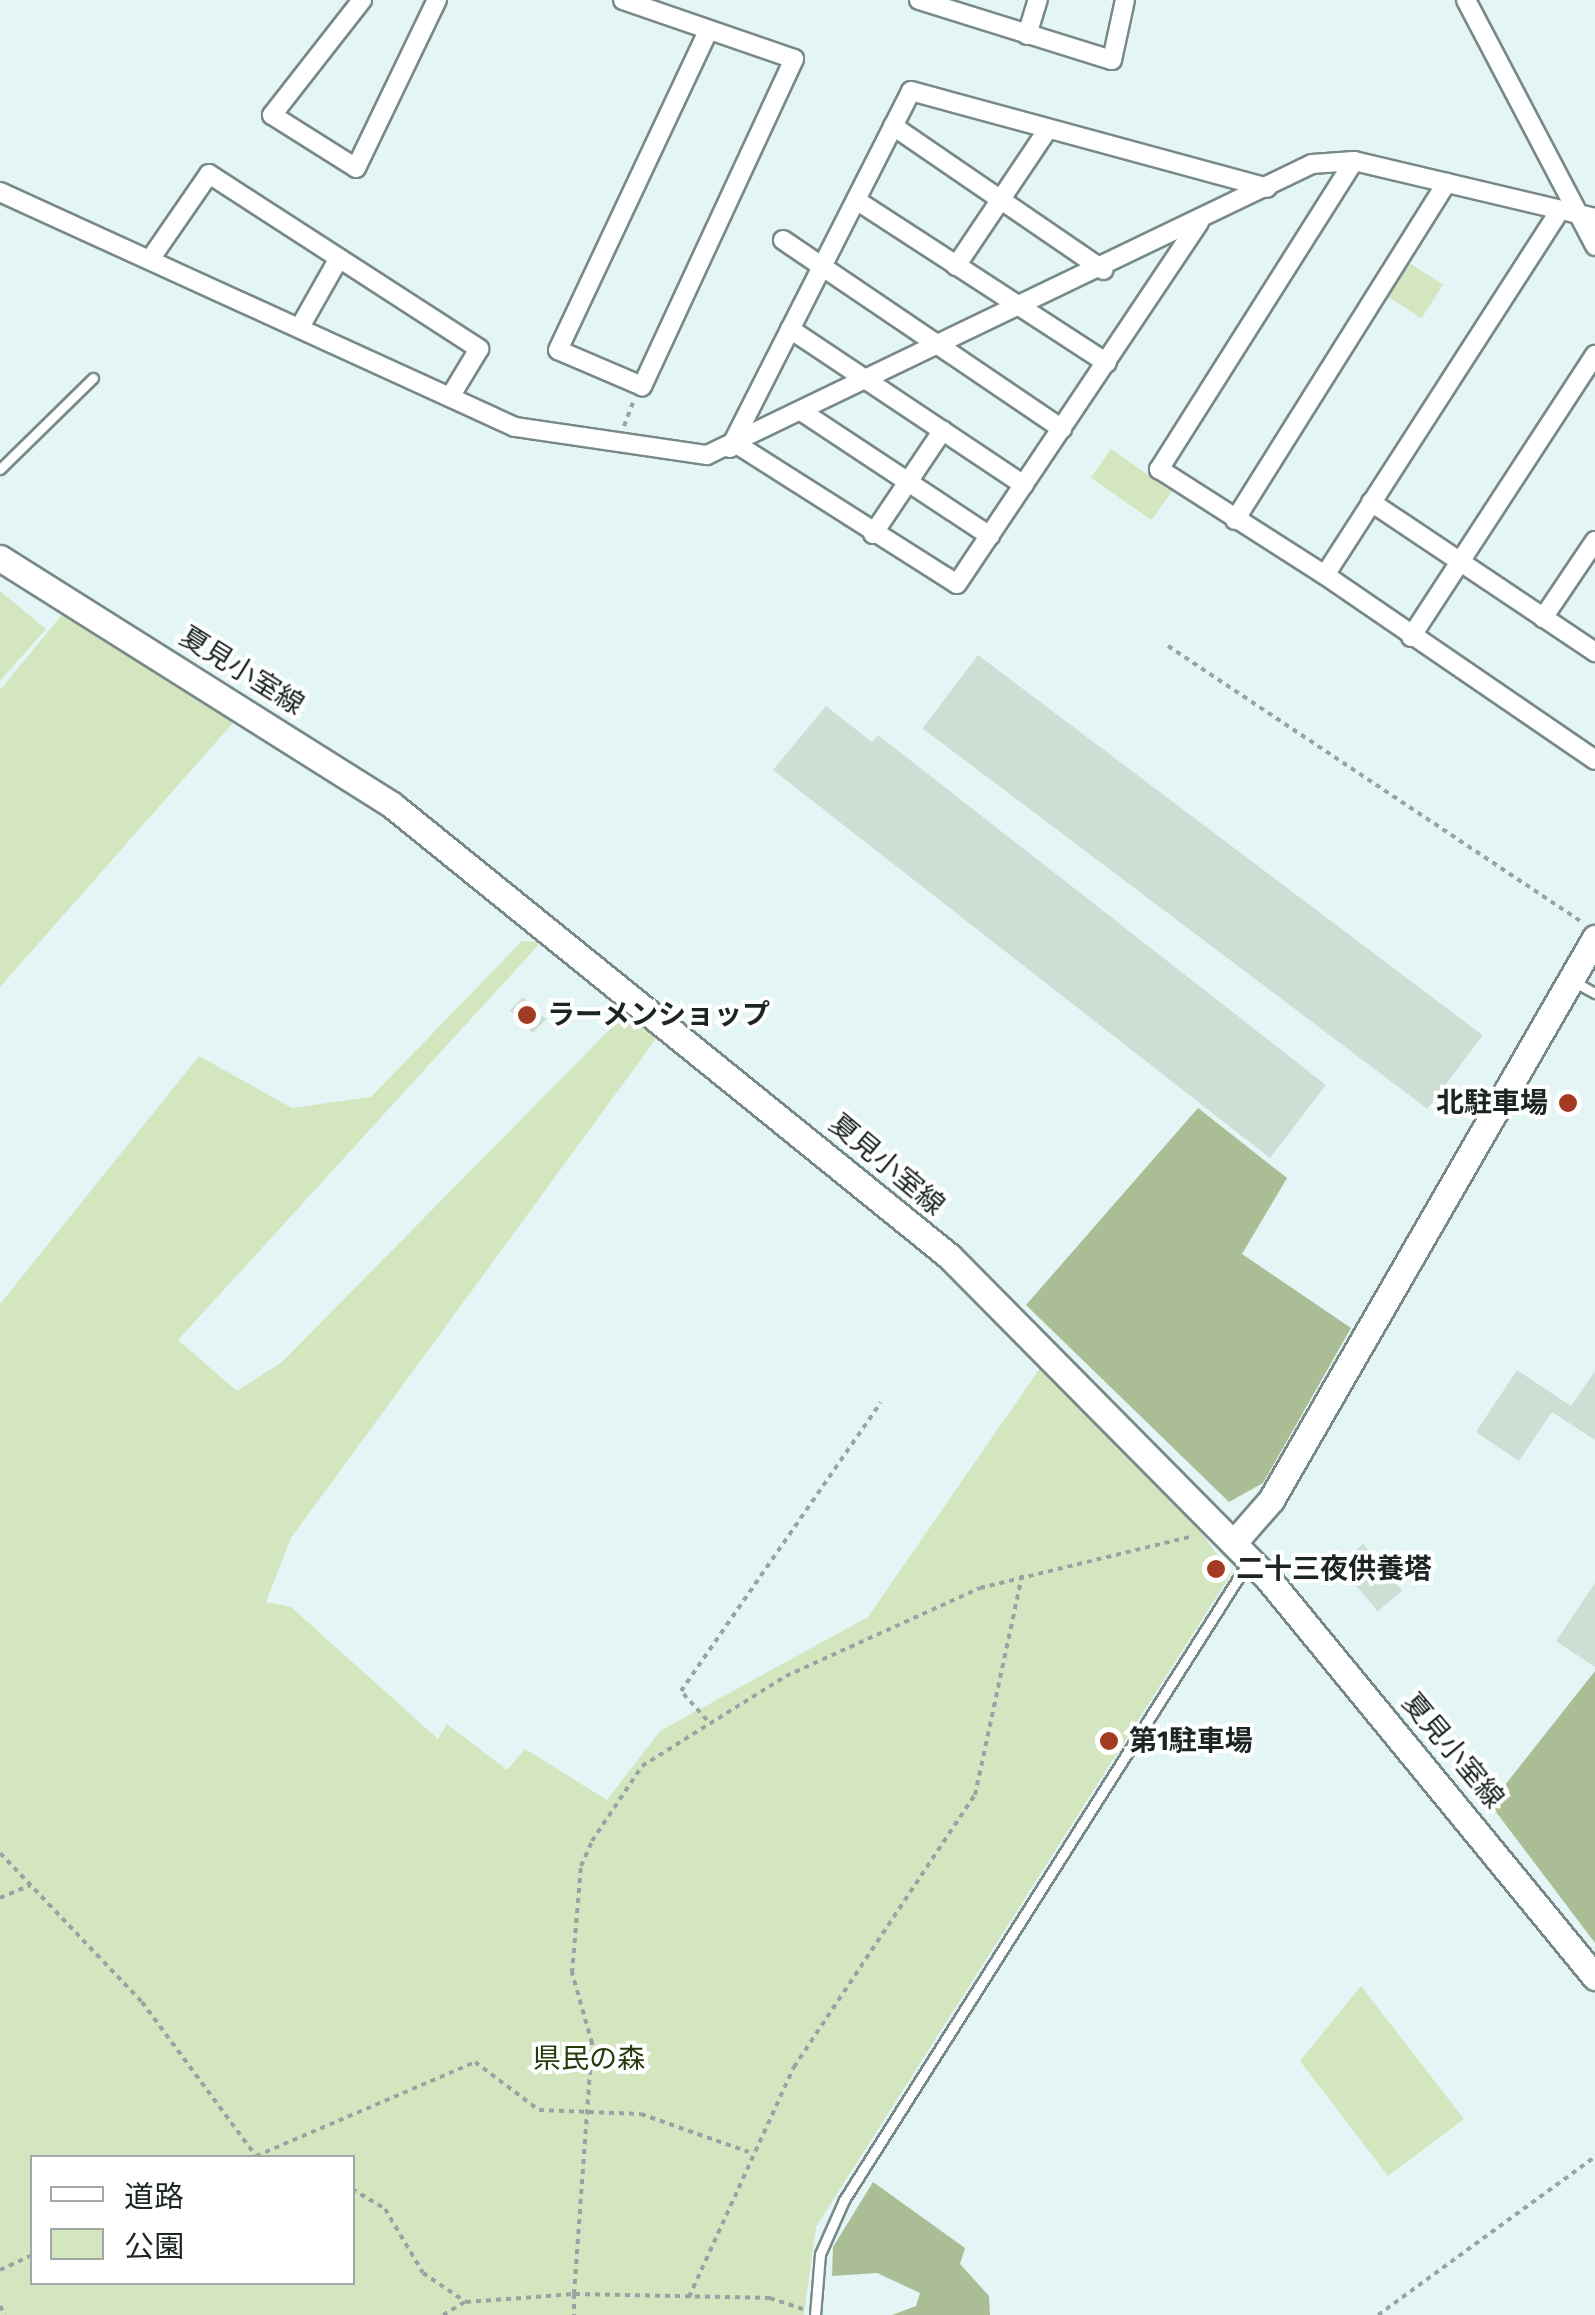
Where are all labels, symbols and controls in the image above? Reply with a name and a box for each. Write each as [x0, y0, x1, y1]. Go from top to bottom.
street label: 夏見小室線 [174, 620, 310, 722]
place label: ラーメンショップ [547, 998, 771, 1032]
marker: ラーメンショップ [516, 1004, 538, 1026]
place label: 北駐車場 [1436, 1086, 1548, 1120]
marker: 北駐車場 [1557, 1092, 1579, 1114]
street label: 夏見小室線 [823, 1107, 951, 1223]
place label: 二十三夜供養塔 [1236, 1552, 1432, 1586]
marker: 二十三夜供養塔 [1205, 1558, 1227, 1580]
street label: 夏見小室線 [1395, 1687, 1511, 1815]
place label: 第1駐車場 [1129, 1724, 1253, 1758]
marker: 第1駐車場 [1098, 1730, 1120, 1752]
park label: 県民の森 [533, 2042, 645, 2076]
legend [30, 2155, 355, 2285]
text: 道路 [124, 2179, 184, 2215]
text: 公園 [124, 2229, 184, 2265]

